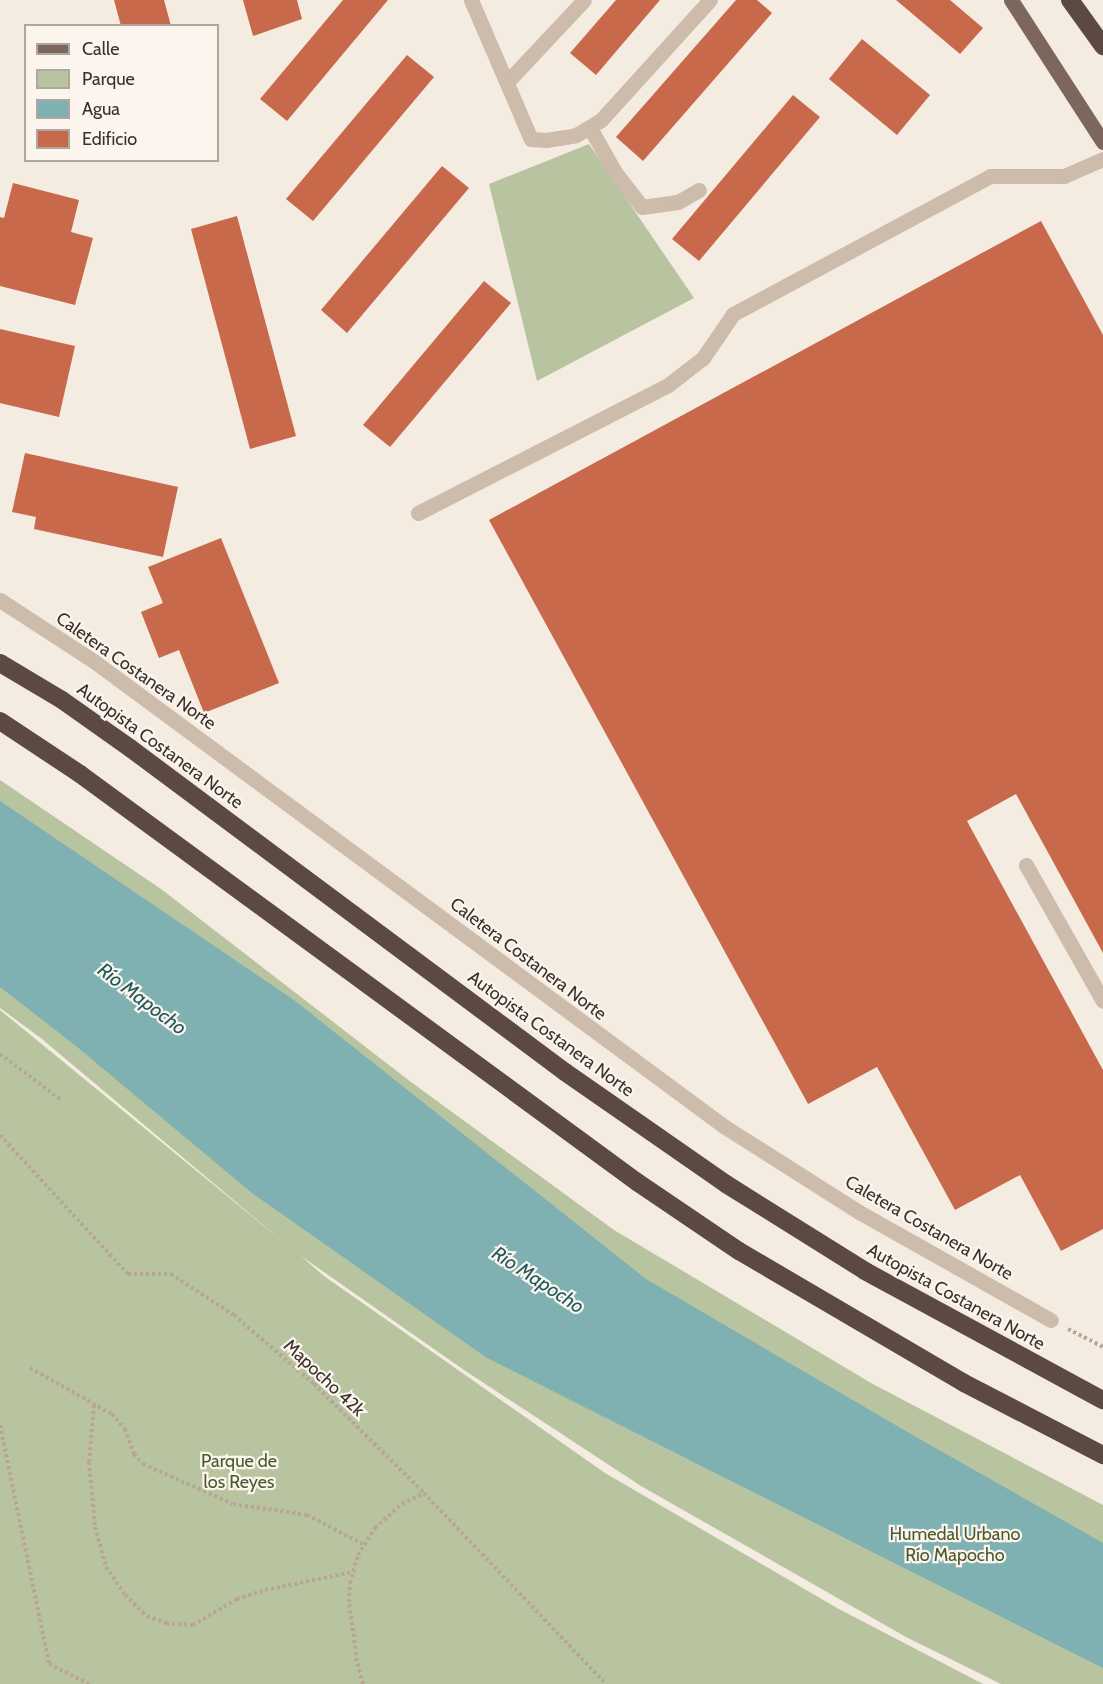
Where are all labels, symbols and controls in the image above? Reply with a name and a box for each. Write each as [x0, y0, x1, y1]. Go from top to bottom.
legend [24, 24, 219, 162]
text: Calle [82, 38, 119, 60]
text: Parque [82, 68, 135, 90]
text: Agua [82, 98, 120, 120]
text: Edificio [82, 128, 137, 150]
street label: Caletera Costanera Norte [52, 608, 220, 734]
street label: Autopista Costanera Norte [73, 679, 247, 813]
street label: Caletera Costanera Norte [446, 893, 610, 1025]
water label: Río Mapocho [93, 958, 191, 1040]
street label: Autopista Costanera Norte [464, 967, 638, 1101]
street label: Caletera Costanera Norte [841, 1171, 1017, 1285]
street label: Autopista Costanera Norte [863, 1239, 1049, 1355]
water label: Río Mapocho [487, 1241, 589, 1319]
street label: Mapocho 42k [279, 1335, 369, 1421]
park label: Parque de los Reyes [201, 1451, 277, 1494]
park label: Humedal Urbano Río Mapocho [890, 1524, 1020, 1567]

